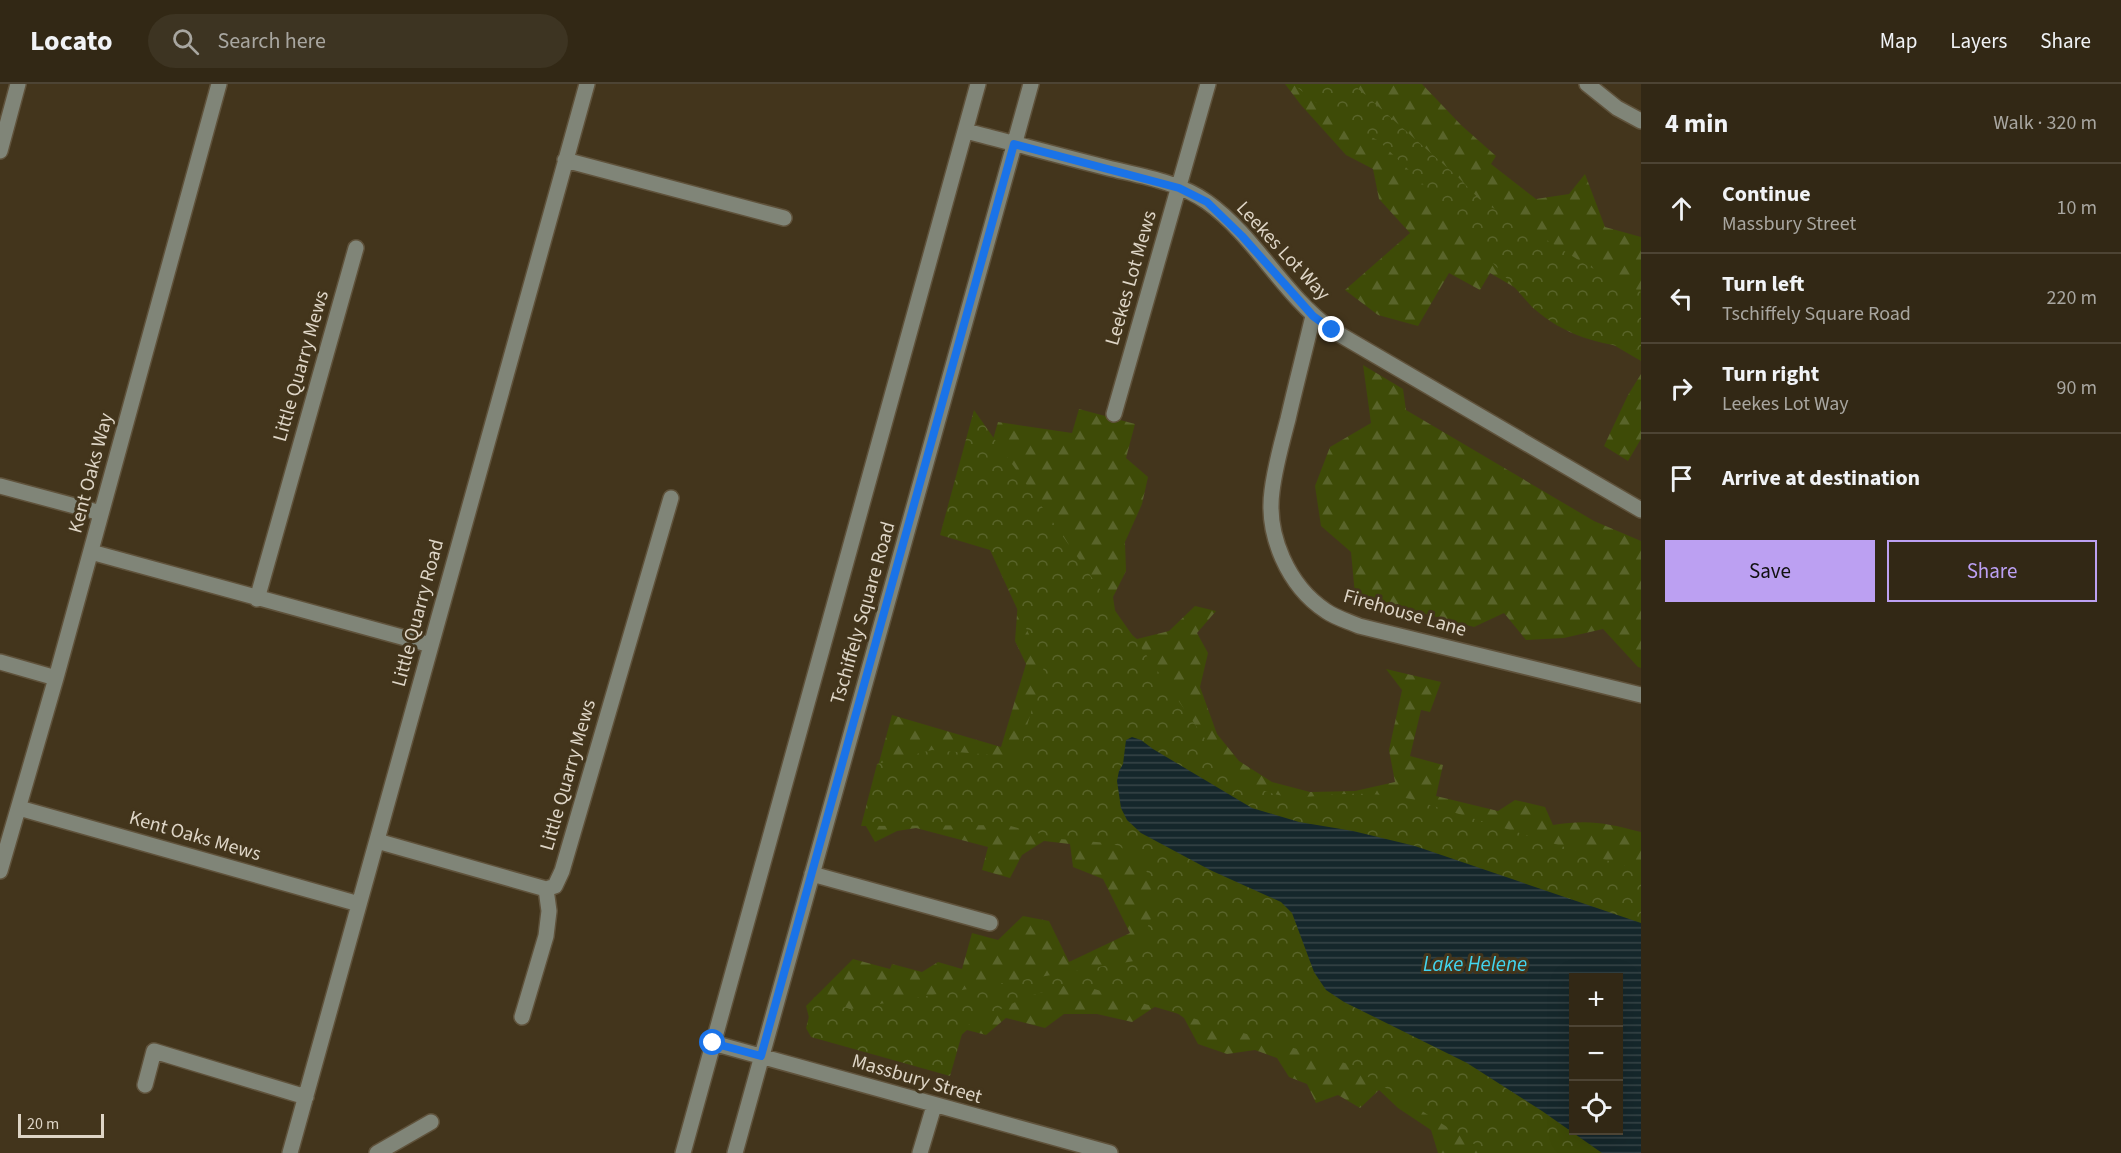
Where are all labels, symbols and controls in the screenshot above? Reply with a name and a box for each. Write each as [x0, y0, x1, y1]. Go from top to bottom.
search box [148, 14, 568, 68]
text: Locato [30, 21, 112, 61]
icon: search [169, 25, 202, 58]
text: Search here [217, 25, 326, 57]
text: Map [1880, 26, 1917, 56]
text: Layers [1950, 26, 2007, 56]
text: Share [2040, 26, 2091, 56]
text: 4 min [1665, 105, 1728, 142]
text: Walk · 320 m [1993, 109, 2097, 137]
text: Continue [1722, 178, 1811, 210]
icon: ahead [1665, 192, 1698, 225]
text: 10 m [2057, 194, 2097, 222]
street label: Leekes Lot Way [1230, 195, 1337, 307]
street label: Leekes Lot Mews [1098, 207, 1164, 349]
text: Massbury Street [1722, 210, 1856, 238]
text: Turn left [1722, 268, 1804, 300]
icon: left [1665, 282, 1698, 315]
text: 220 m [2047, 284, 2097, 312]
street label: Little Quarry Mews [266, 287, 336, 445]
text: Tschiffely Square Road [1722, 300, 1911, 328]
route end [1318, 316, 1344, 342]
text: Turn right [1722, 358, 1819, 390]
icon: right [1665, 372, 1698, 405]
text: 90 m [2057, 374, 2097, 402]
text: Leekes Lot Way [1722, 390, 1849, 418]
street label: Kent Oaks Way [61, 409, 121, 536]
icon: arrive [1665, 462, 1698, 495]
text: Arrive at destination [1722, 462, 1920, 494]
street label: Tschiffely Square Road [824, 518, 902, 708]
street label: Little Quarry Road [385, 536, 451, 690]
button: Save [1665, 540, 1875, 602]
button: Share [1887, 540, 2097, 602]
street label: Firehouse Lane [1340, 582, 1470, 644]
street label: Little Quarry Mews [533, 696, 603, 854]
street label: Kent Oaks Mews [126, 804, 264, 868]
water label: Lake Helene [1423, 949, 1527, 979]
map controls [1569, 973, 1623, 1135]
button: + [1569, 973, 1623, 1027]
button: − [1569, 1027, 1623, 1081]
route start [699, 1029, 725, 1055]
street label: Massbury Street [849, 1047, 986, 1111]
button: locate [1569, 1081, 1623, 1135]
scale bar [18, 1111, 104, 1138]
text: 20 m [27, 1113, 59, 1135]

